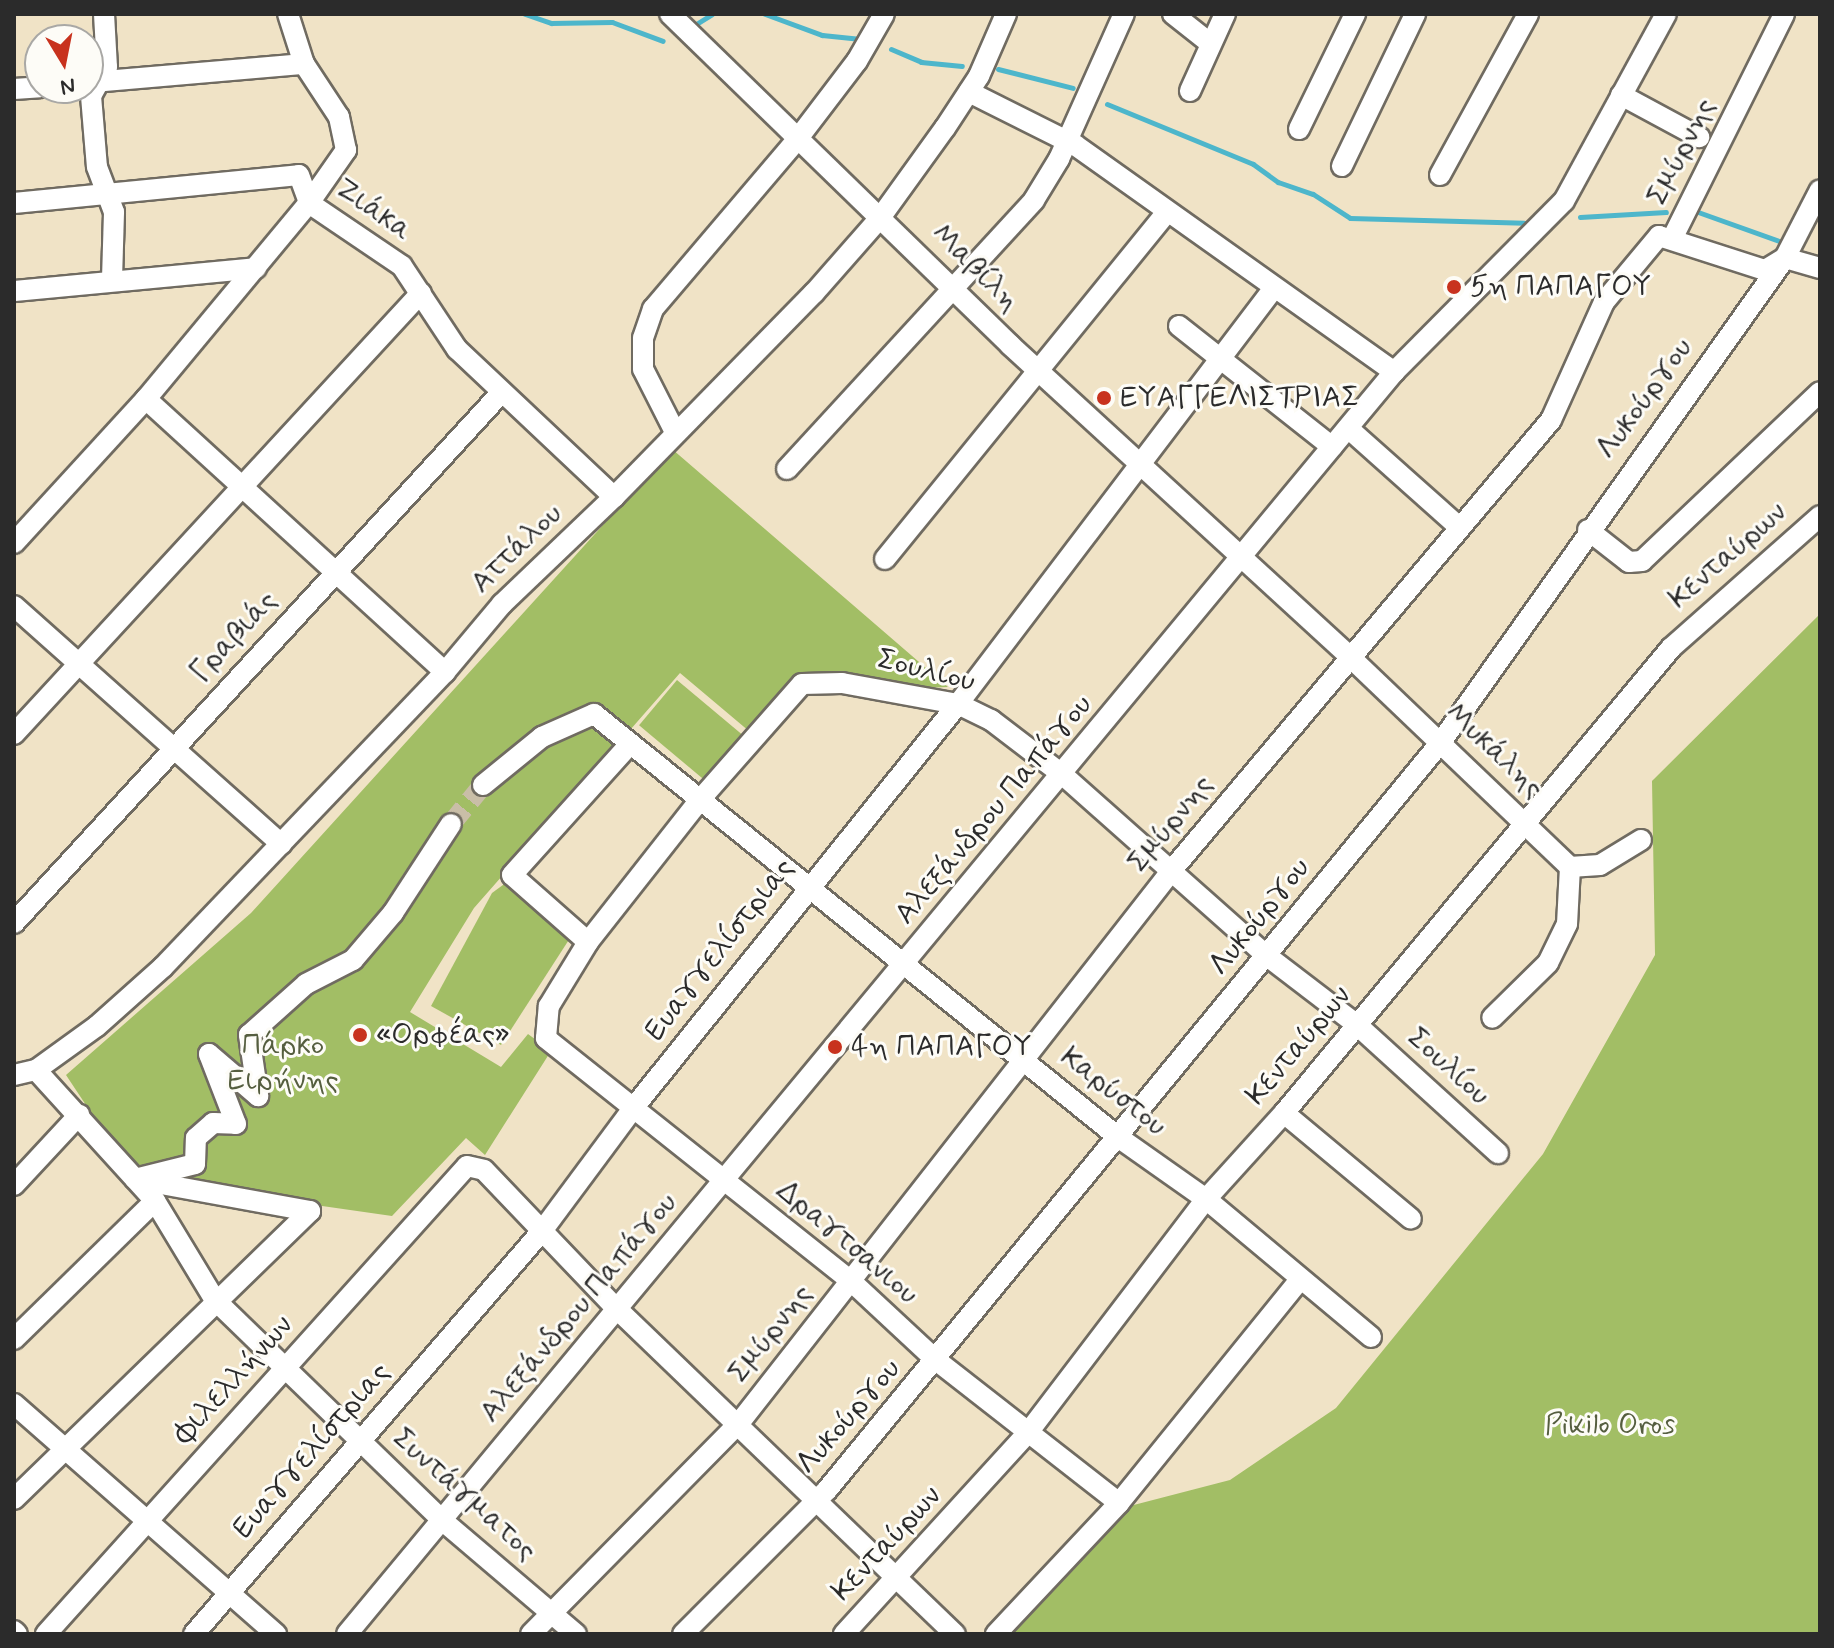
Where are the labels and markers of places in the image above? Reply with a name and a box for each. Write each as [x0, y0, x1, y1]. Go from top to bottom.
place label: 5η ΠΑΠΑΓΟΥ [1470, 269, 1651, 305]
marker: 5η ΠΑΠΑΓΟΥ [1445, 278, 1463, 296]
place label: ΕΥΑΓΓΕΛΙΣΤΡΙΑΣ [1120, 380, 1359, 416]
marker: ΕΥΑΓΓΕΛΙΣΤΡΙΑΣ [1095, 389, 1113, 407]
place label: «Ορφέας» [376, 1017, 509, 1053]
marker: «Ορφέας» [351, 1026, 369, 1044]
place label: 4η ΠΑΠΑΓΟΥ [851, 1029, 1032, 1065]
marker: 4η ΠΑΠΑΓΟΥ [826, 1038, 844, 1056]

